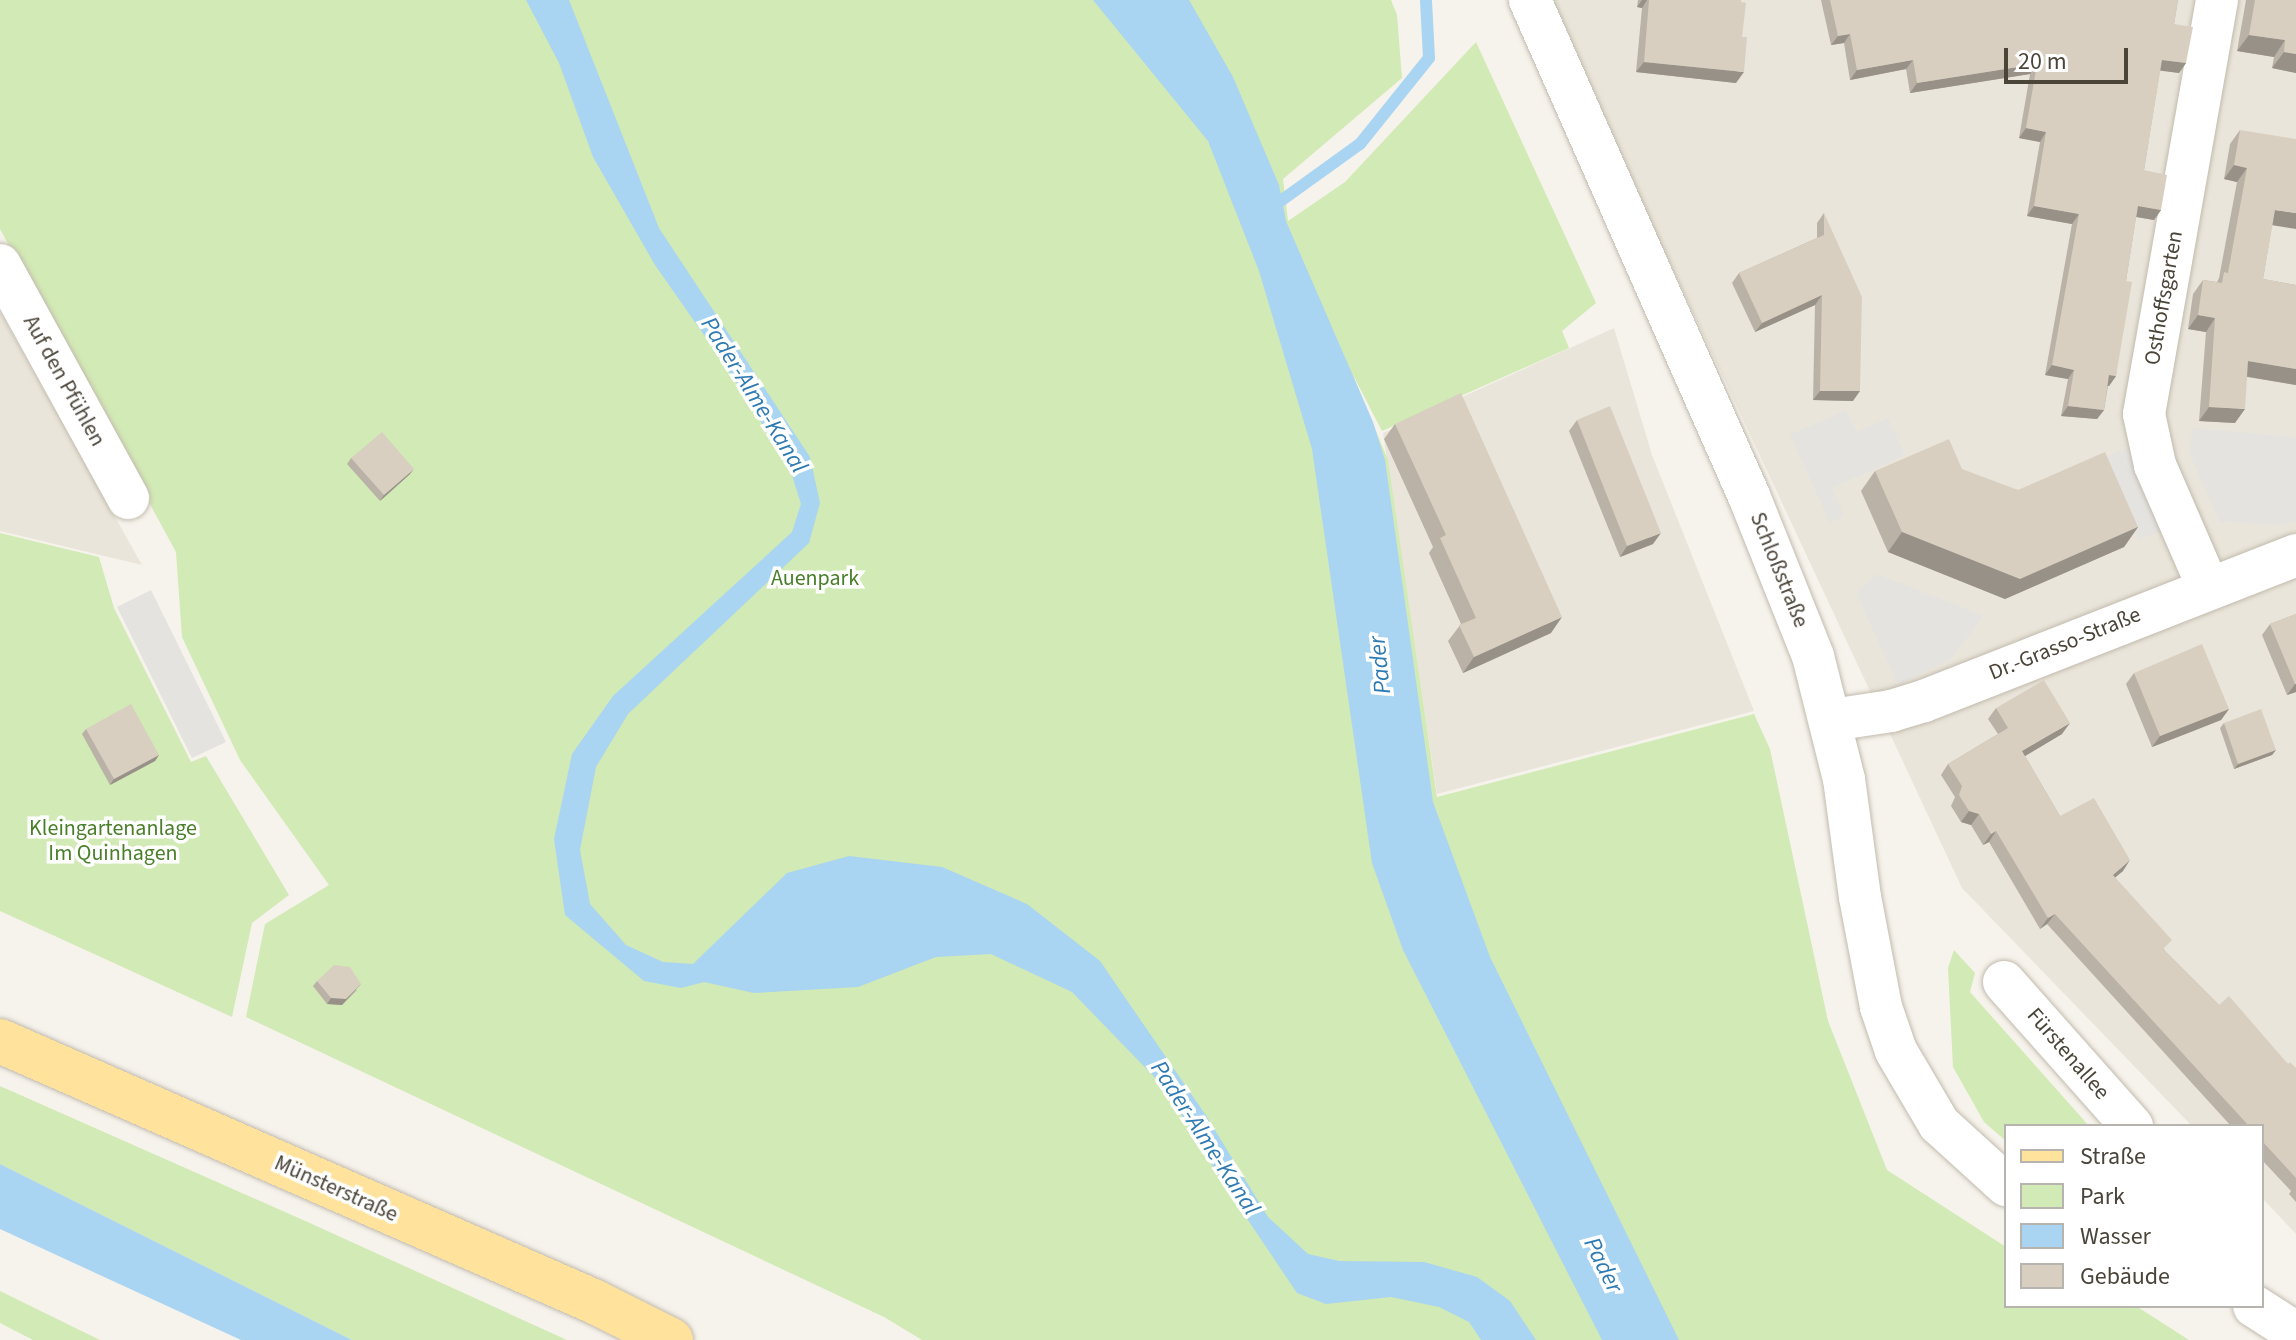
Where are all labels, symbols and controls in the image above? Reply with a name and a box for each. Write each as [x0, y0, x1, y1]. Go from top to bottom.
scale bar [2008, 32, 2132, 82]
text: 20 m [2018, 44, 2067, 79]
street label: Osthoffsgarten [2139, 229, 2189, 367]
street label: Auf den Pfühlen [17, 311, 111, 451]
water label: Pader-Alme-Kanal [694, 312, 814, 478]
street label: Schloßstraße [1744, 509, 1814, 631]
park label: Auenpark [771, 566, 859, 592]
street label: Dr.-Grasso-Straße [1985, 602, 2145, 686]
water label: Pader [1363, 635, 1397, 695]
park label: Kleingartenanlage Im Quinhagen [29, 815, 197, 866]
street label: Fürstenallee [2021, 1003, 2115, 1105]
water label: Pader-Alme-Kanal [1144, 1055, 1266, 1221]
legend [2004, 1124, 2264, 1308]
text: Straße [2080, 1139, 2146, 1174]
street label: Münsterstraße [270, 1150, 402, 1228]
text: Park [2080, 1179, 2125, 1214]
text: Wasser [2080, 1219, 2151, 1254]
water label: Pader [1577, 1233, 1629, 1297]
text: Gebäude [2080, 1259, 2170, 1294]

